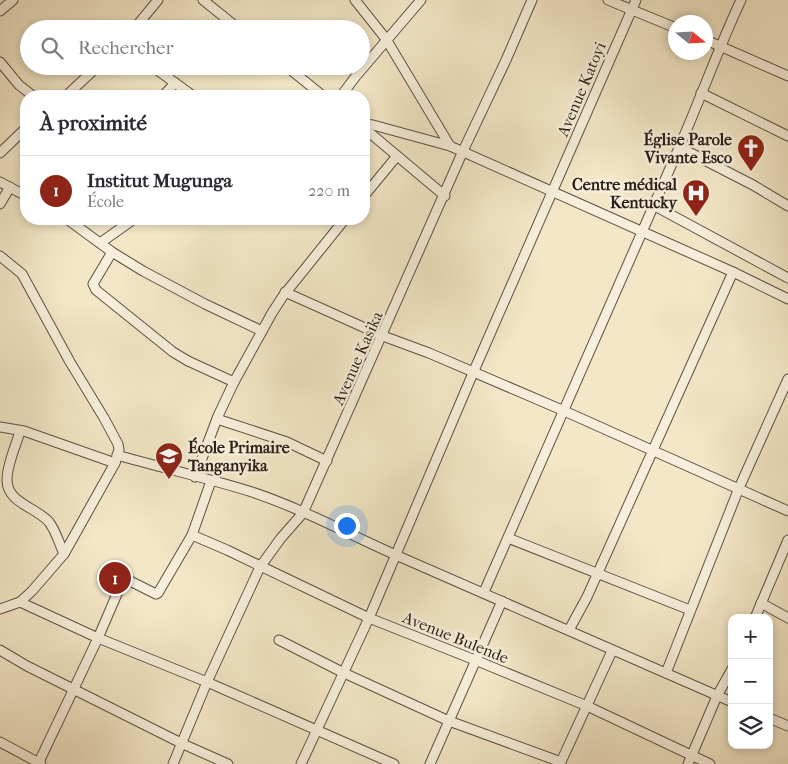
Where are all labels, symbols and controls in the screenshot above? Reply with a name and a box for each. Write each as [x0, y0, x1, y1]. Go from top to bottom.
north arrow [668, 15, 713, 60]
search box [20, 20, 370, 75]
icon: search [38, 34, 66, 62]
text: Rechercher [78, 37, 174, 59]
street label: Avenue Katoyi [553, 39, 610, 140]
text: À proximité [40, 111, 147, 135]
place label: Église Parole Vivante Esco [643, 129, 732, 167]
church icon: Église Parole Vivante Esco [736, 133, 766, 172]
text: Institut Mugunga [87, 170, 232, 192]
place label: Centre médical Kentucky [572, 175, 678, 213]
hospital icon: Centre médical Kentucky [681, 178, 711, 217]
text: 1 [53, 181, 59, 200]
text: 220 m [308, 181, 350, 200]
text: École [87, 192, 124, 211]
street label: Avenue Kasika [328, 308, 387, 409]
place label: École Primaire Tanganyika [187, 437, 290, 476]
school or university icon: École Primaire Tanganyika [154, 441, 184, 480]
your location [334, 513, 360, 539]
pin: 1 [99, 559, 131, 597]
street label: Avenue Bulende [399, 607, 512, 667]
map controls [728, 614, 773, 749]
button: + [728, 614, 773, 659]
button: − [728, 659, 773, 704]
button: layers [728, 704, 773, 749]

